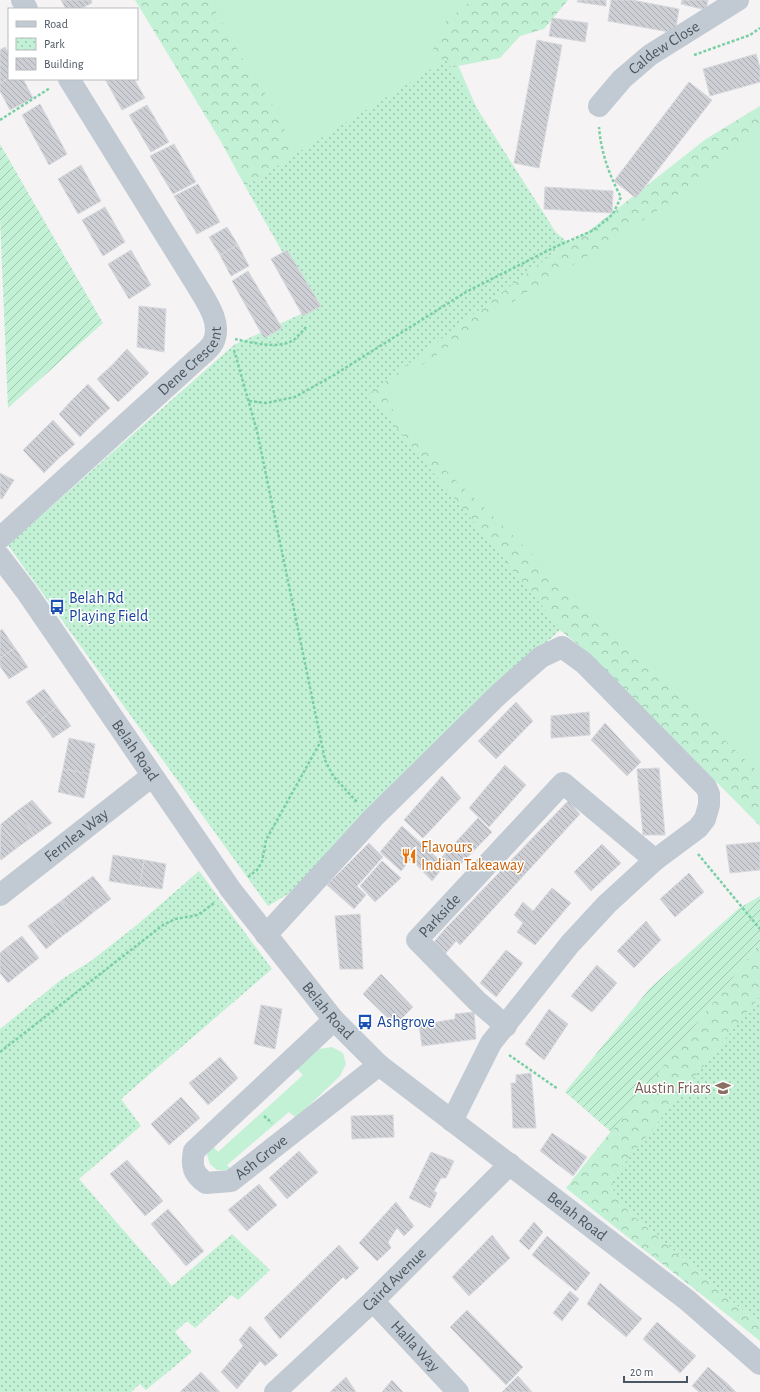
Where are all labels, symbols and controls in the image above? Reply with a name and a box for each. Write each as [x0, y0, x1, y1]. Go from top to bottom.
legend [8, 8, 138, 80]
text: Road [44, 18, 68, 30]
street label: Caldew Close [625, 18, 702, 78]
text: Park [44, 38, 65, 50]
text: Building [44, 58, 84, 70]
street label: Dene Crescent [155, 326, 224, 399]
place label: Belah Rd Playing Field [69, 590, 148, 625]
bus stop icon: Belah Rd Playing Field [48, 598, 66, 616]
street label: Belah Road [109, 717, 162, 784]
street label: Fernlea Way [42, 805, 112, 865]
place label: Flavours Indian Takeaway [421, 839, 524, 874]
restaurant icon: Flavours Indian Takeaway [400, 847, 418, 865]
street label: Parkside [416, 891, 464, 941]
street label: Belah Road [299, 979, 357, 1043]
bus stop icon: Ashgrove [356, 1013, 374, 1031]
place label: Ashgrove [377, 1014, 435, 1030]
school or university icon: Austin Friars [714, 1079, 732, 1097]
place label: Austin Friars [634, 1080, 711, 1096]
street label: Ash Grove [232, 1132, 290, 1183]
street label: Belah Road [544, 1189, 610, 1244]
street label: Caird Avenue [360, 1245, 429, 1314]
street label: Halla Way [388, 1318, 443, 1376]
scale bar [624, 1358, 687, 1384]
text: 20 m [630, 1366, 653, 1378]

